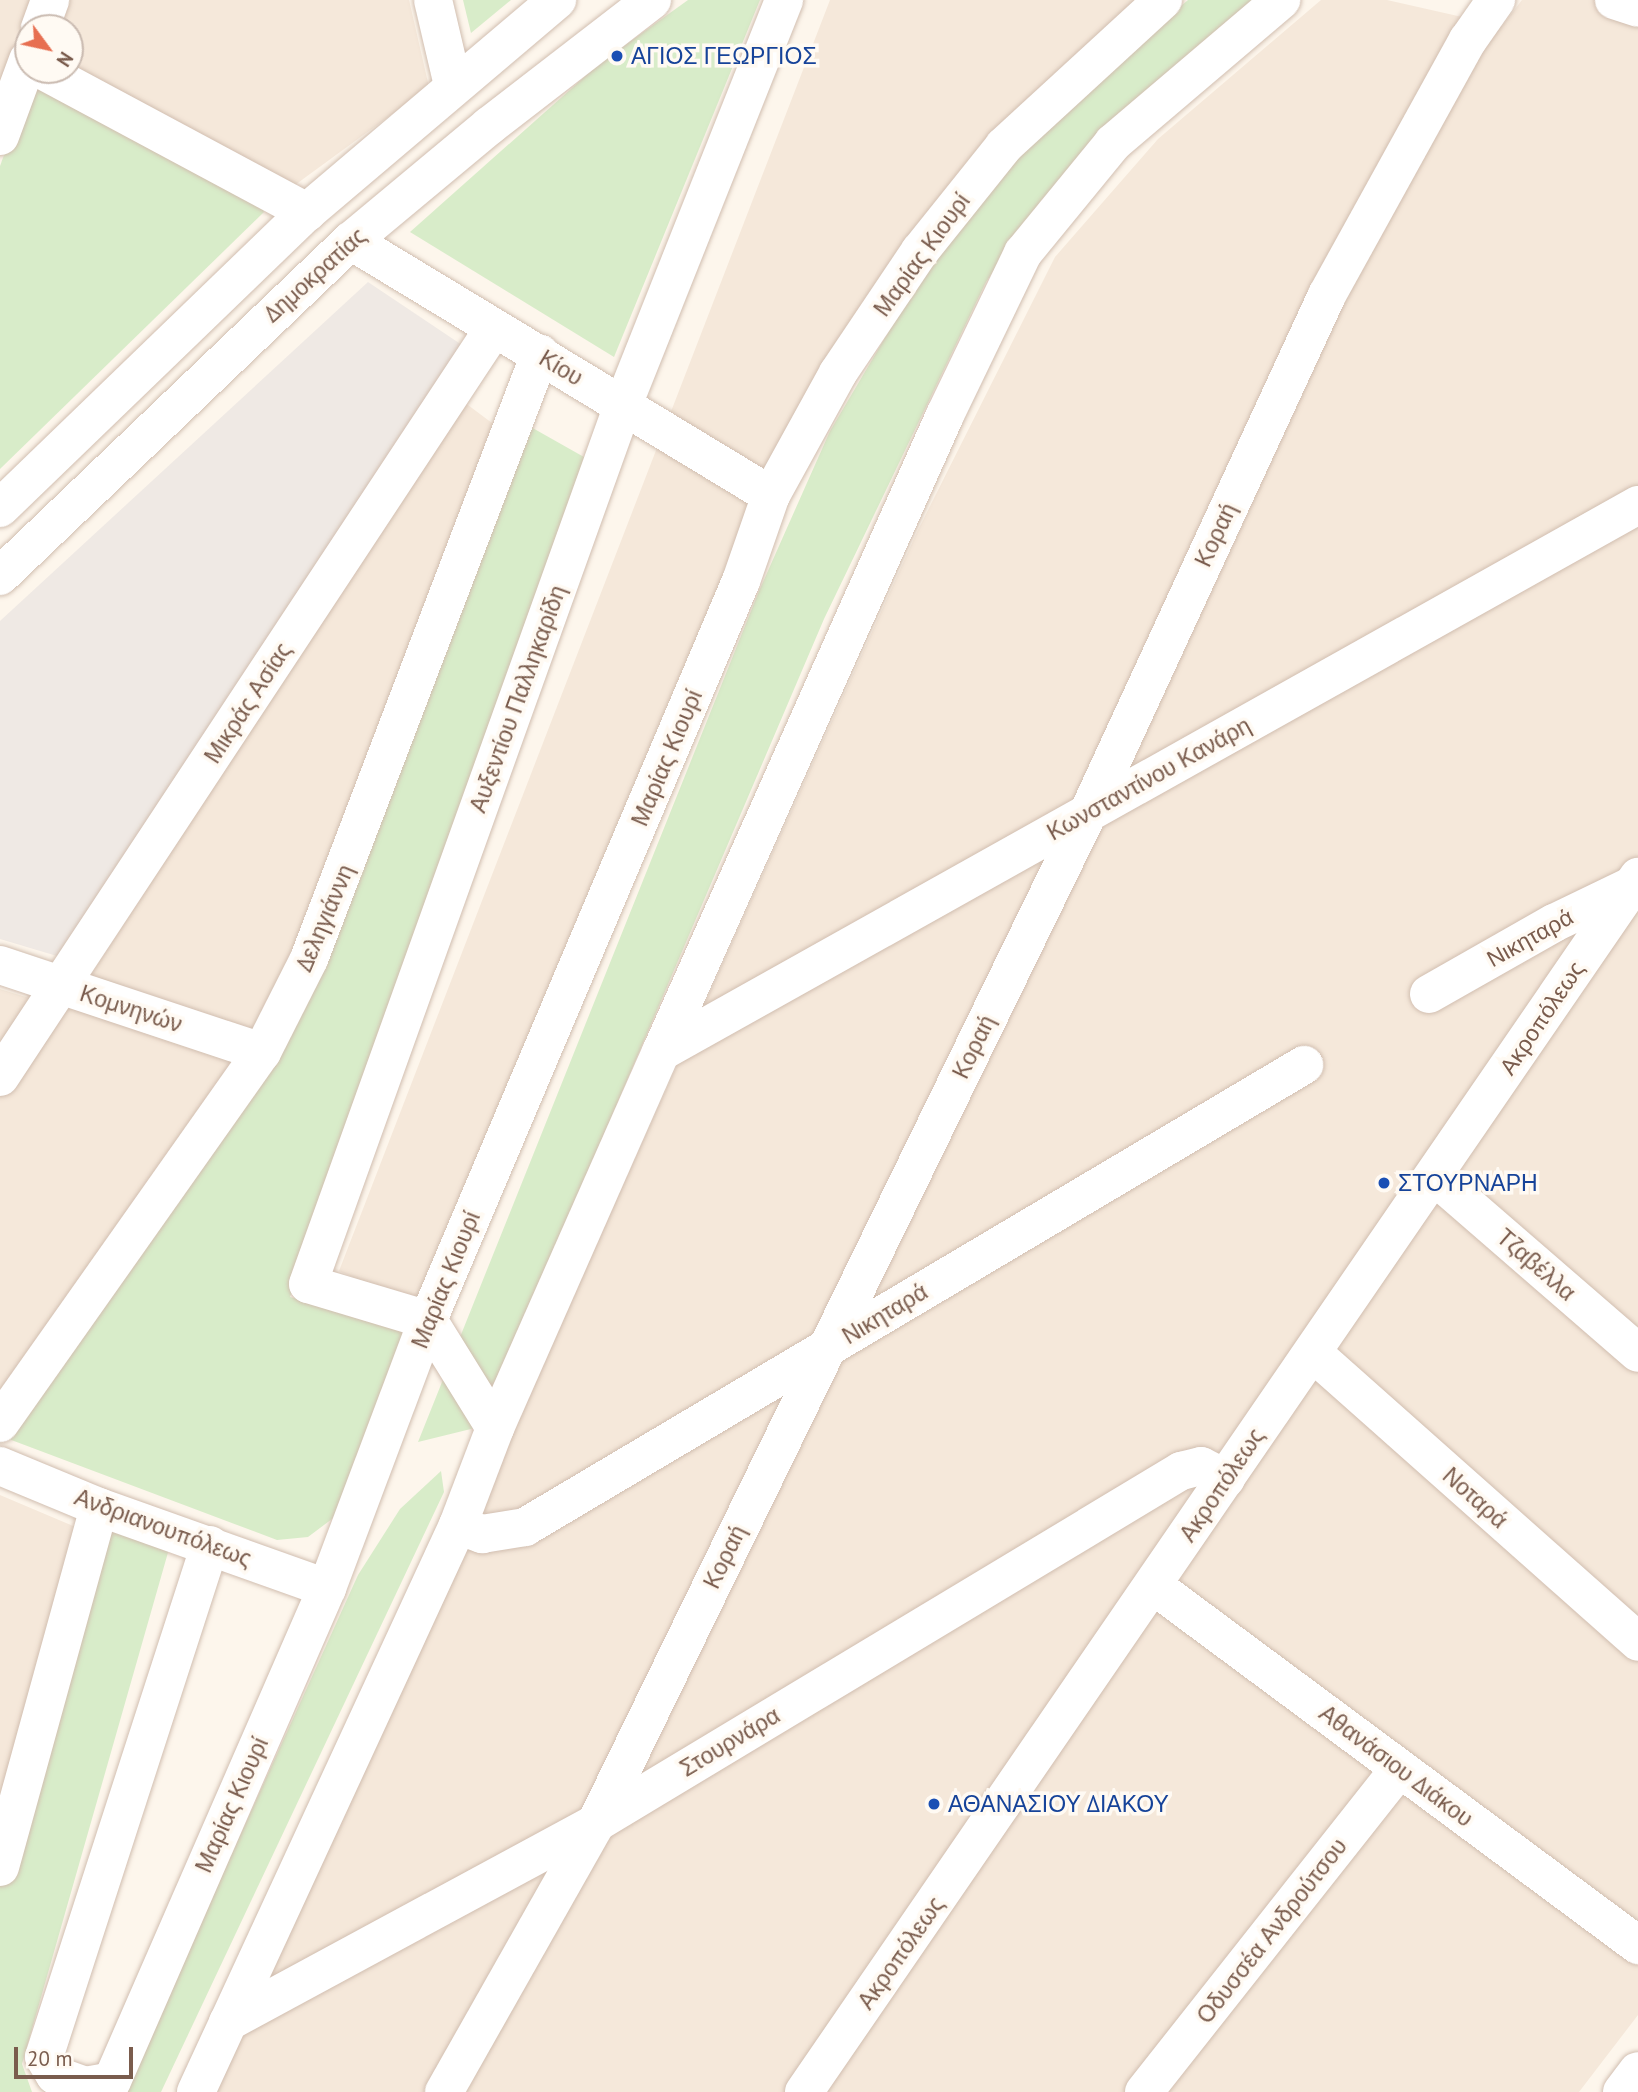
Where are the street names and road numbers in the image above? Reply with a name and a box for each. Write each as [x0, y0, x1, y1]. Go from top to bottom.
street label: Μαρίας Κιουρί [868, 188, 976, 322]
street label: Δημοκρατίας [258, 222, 372, 328]
street label: Κίου [534, 344, 588, 392]
street label: Κοραή [1189, 499, 1243, 571]
street label: Αυξεντίου Παλληκαρίδη [464, 582, 572, 816]
street label: Μικράς Ασίας [199, 637, 297, 769]
street label: Μαρίας Κιουρί [626, 686, 708, 830]
street label: Κωνσταντίνου Κανάρη [1042, 712, 1256, 846]
street label: Δεληγιάννη [290, 860, 360, 976]
street label: Νικηταρά [1482, 903, 1578, 973]
street label: Ακροπόλεως [1494, 956, 1590, 1080]
street label: Κομνηνών [76, 980, 186, 1038]
street label: Κοραή [947, 1011, 1001, 1083]
street label: Μαρίας Κιουρί [406, 1208, 486, 1352]
street label: Τζαβέλλα [1491, 1223, 1581, 1307]
street label: Νικηταρά [837, 1278, 933, 1350]
street label: Ακροπόλεως [1174, 1423, 1270, 1547]
street label: Νοταρά [1437, 1462, 1513, 1534]
street label: Ανδριανουπόλεως [71, 1483, 255, 1573]
street label: Κοραή [698, 1521, 752, 1593]
street label: Αθανάσιου Διάκου [1314, 1699, 1478, 1833]
street label: Στουρνάρα [675, 1701, 785, 1783]
street label: Μαρίας Κιουρί [190, 1733, 274, 1877]
street label: Οδυσσέα Ανδρούτσου [1191, 1833, 1353, 2029]
street label: Ακροπόλεως [852, 1891, 950, 2015]

